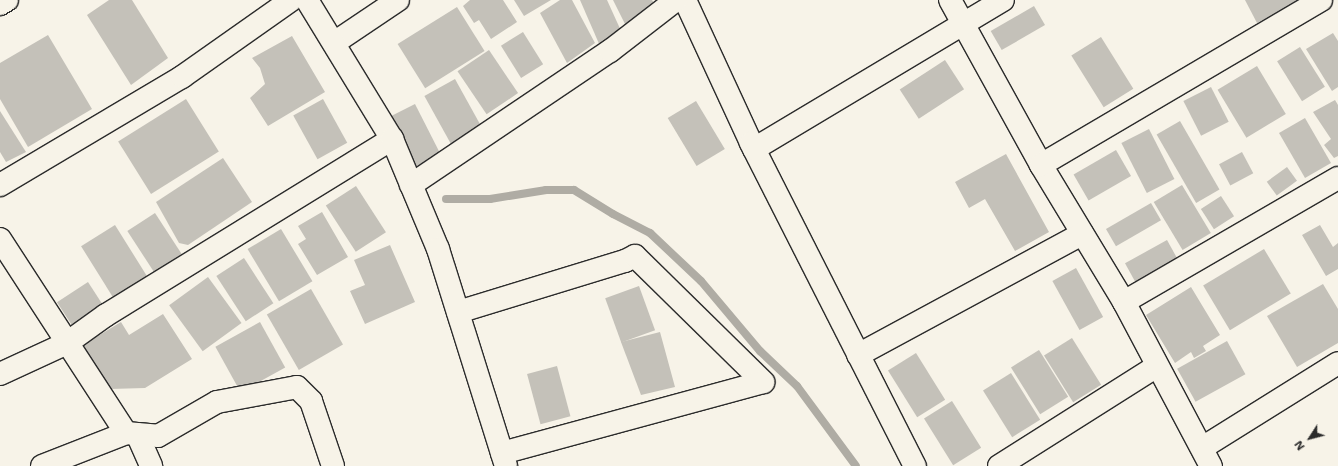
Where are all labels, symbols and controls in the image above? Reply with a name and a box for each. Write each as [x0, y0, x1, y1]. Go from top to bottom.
north arrow [1290, 418, 1330, 458]
text: N [1291, 437, 1309, 453]

